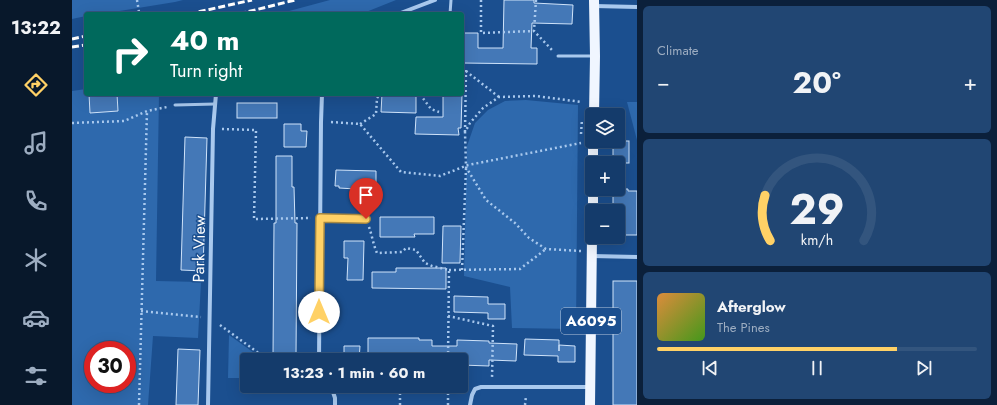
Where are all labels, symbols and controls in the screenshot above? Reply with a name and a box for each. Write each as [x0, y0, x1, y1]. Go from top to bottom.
text: 13:22 [11, 15, 61, 41]
text: 40 m [170, 20, 239, 61]
icon: right [104, 28, 156, 80]
text: Climate [657, 41, 698, 60]
text: Turn right [170, 58, 242, 84]
text: 20° [793, 61, 841, 104]
text: − [657, 66, 670, 98]
text: + [963, 66, 977, 98]
icon: directions [22, 71, 50, 99]
map controls [585, 108, 625, 244]
button: layers [585, 108, 625, 148]
icon: music [22, 129, 50, 157]
button: + [585, 156, 625, 196]
pin [349, 178, 383, 219]
text: 29 [789, 178, 845, 239]
icon: arrive [355, 184, 377, 206]
icon: phone [22, 187, 50, 215]
button: − [585, 204, 625, 244]
street label: Park View [187, 215, 211, 283]
text: km/h [801, 229, 833, 249]
icon: climate [22, 246, 50, 274]
position arrow [298, 291, 340, 333]
text: Afterglow [717, 296, 786, 318]
icon: car [22, 304, 50, 332]
road number: A6095 [561, 308, 621, 334]
text: The Pines [717, 318, 770, 337]
speed limit sign: 30 [84, 341, 136, 393]
icon: previous [699, 357, 721, 379]
icon: pause [806, 357, 828, 379]
icon: next [913, 357, 935, 379]
icon: filters [22, 362, 50, 390]
text: 13:23 · 1 min · 60 m [283, 362, 425, 384]

